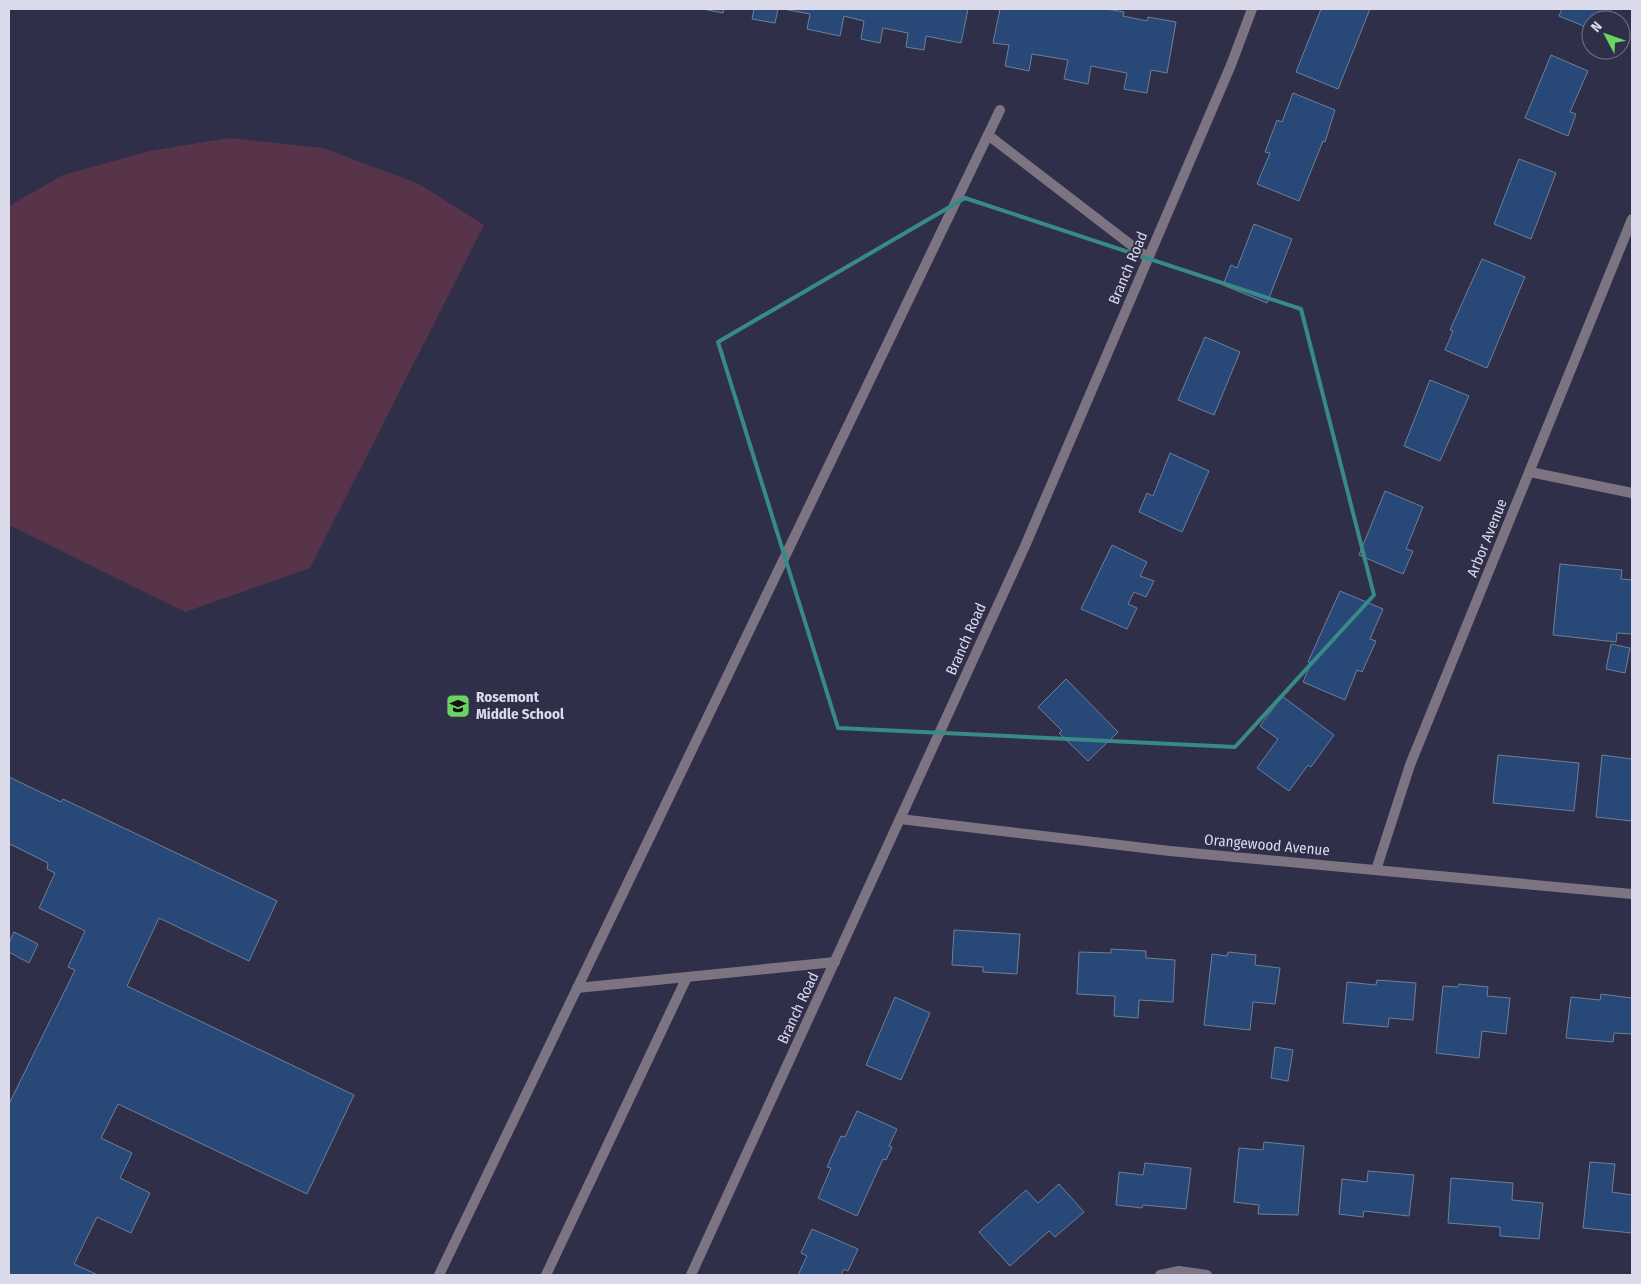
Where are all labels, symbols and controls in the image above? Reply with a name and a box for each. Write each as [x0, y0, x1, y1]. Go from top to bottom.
north arrow [1581, 10, 1631, 60]
text: N [1587, 18, 1606, 36]
street label: Branch Road [1105, 229, 1151, 307]
street label: Arbor Avenue [1463, 496, 1511, 580]
street label: Branch Road [942, 600, 990, 678]
place label: Rosemont Middle School [476, 688, 565, 723]
school or university icon: Rosemont Middle School [445, 693, 471, 719]
street label: Orangewood Avenue [1203, 831, 1331, 859]
street label: Branch Road [774, 969, 822, 1047]

